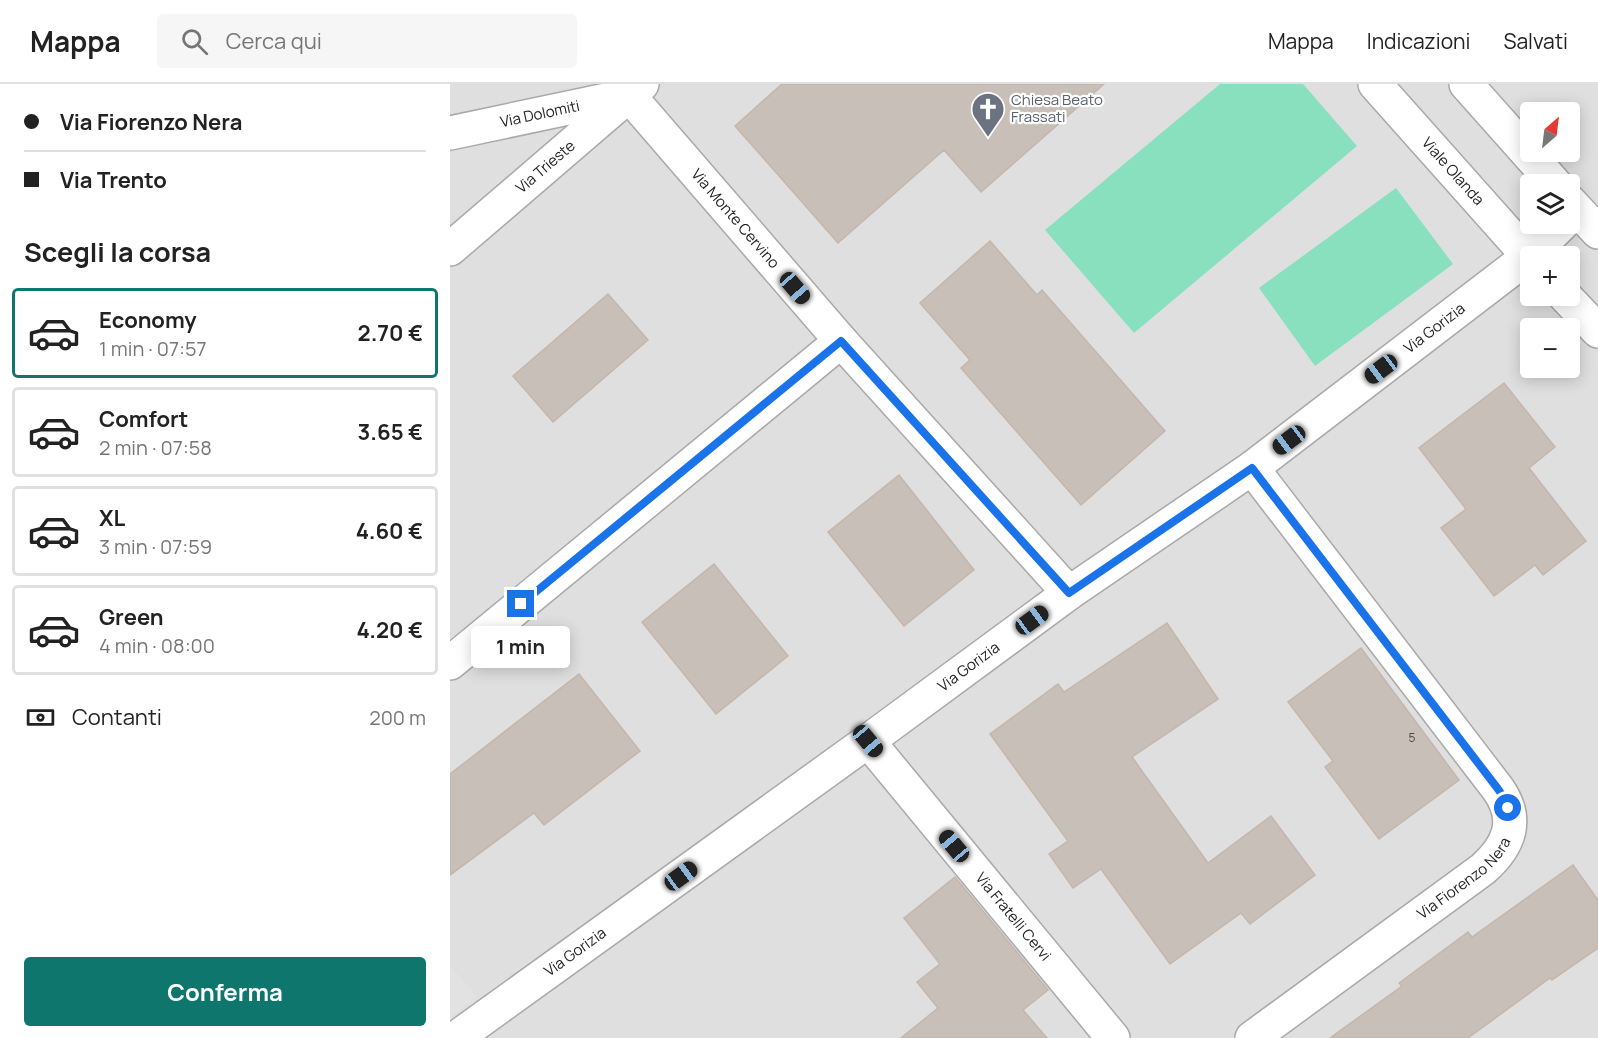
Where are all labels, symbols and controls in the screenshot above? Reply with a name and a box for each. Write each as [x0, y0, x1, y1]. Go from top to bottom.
search box [157, 14, 577, 68]
text: Mappa [30, 22, 121, 60]
icon: search [178, 25, 211, 58]
text: Cerca qui [226, 26, 322, 56]
text: Mappa [1268, 27, 1334, 55]
text: Indicazioni [1367, 27, 1470, 55]
text: Salvati [1503, 27, 1568, 55]
place label: Chiesa Beato Frassati [1011, 89, 1103, 127]
church icon: Chiesa Beato Frassati [970, 91, 1006, 138]
street label: Via Dolomiti [498, 95, 582, 132]
north arrow [1520, 102, 1580, 162]
map controls [1520, 102, 1580, 378]
text: Via Fiorenzo Nera [60, 107, 242, 137]
street label: Viale Olanda [1417, 132, 1489, 210]
street label: Via Trieste [511, 135, 580, 198]
street label: Via Monte Cervino [687, 164, 785, 273]
text: Via Trento [60, 165, 167, 195]
button: layers [1520, 174, 1580, 234]
text: Scegli la corsa [24, 233, 211, 270]
button: + [1520, 246, 1580, 306]
car [776, 269, 814, 307]
street label: Via Gorizia [1399, 298, 1469, 358]
text: Economy [99, 305, 197, 335]
icon: car [27, 306, 81, 360]
text: 2.70 € [358, 318, 423, 348]
button: − [1520, 318, 1580, 378]
text: 1 min · 07:57 [99, 335, 207, 362]
car [1361, 351, 1401, 387]
text: Comfort [99, 404, 188, 434]
icon: car [27, 405, 81, 459]
text: 3.65 € [358, 417, 423, 447]
car [1269, 422, 1309, 458]
text: 2 min · 07:58 [99, 434, 212, 461]
text: XL [99, 503, 125, 533]
icon: car [27, 504, 81, 558]
text: 4.60 € [356, 516, 423, 546]
text: 3 min · 07:59 [99, 533, 212, 560]
route end [507, 590, 534, 617]
text: Green [99, 602, 164, 632]
car [1012, 602, 1052, 638]
icon: car [27, 603, 81, 657]
text: 4.20 € [356, 615, 423, 645]
callout: 1 min [472, 625, 571, 667]
text: 4 min · 08:00 [99, 632, 215, 659]
text: 1 min [496, 633, 545, 660]
street label: Via Gorizia [933, 637, 1004, 696]
icon: cash [24, 701, 57, 734]
text: Contanti [72, 702, 162, 732]
text: 200 m [369, 704, 426, 731]
car [850, 721, 886, 761]
house number: 5 [1409, 729, 1416, 746]
route start [1494, 794, 1521, 821]
car [936, 826, 972, 866]
street label: Via Fiorenzo Nera [1413, 834, 1516, 924]
car [661, 858, 701, 894]
street label: Via Fratelli Cervi [971, 868, 1056, 965]
street label: Via Gorizia [540, 922, 610, 981]
button: Conferma [24, 957, 426, 1026]

